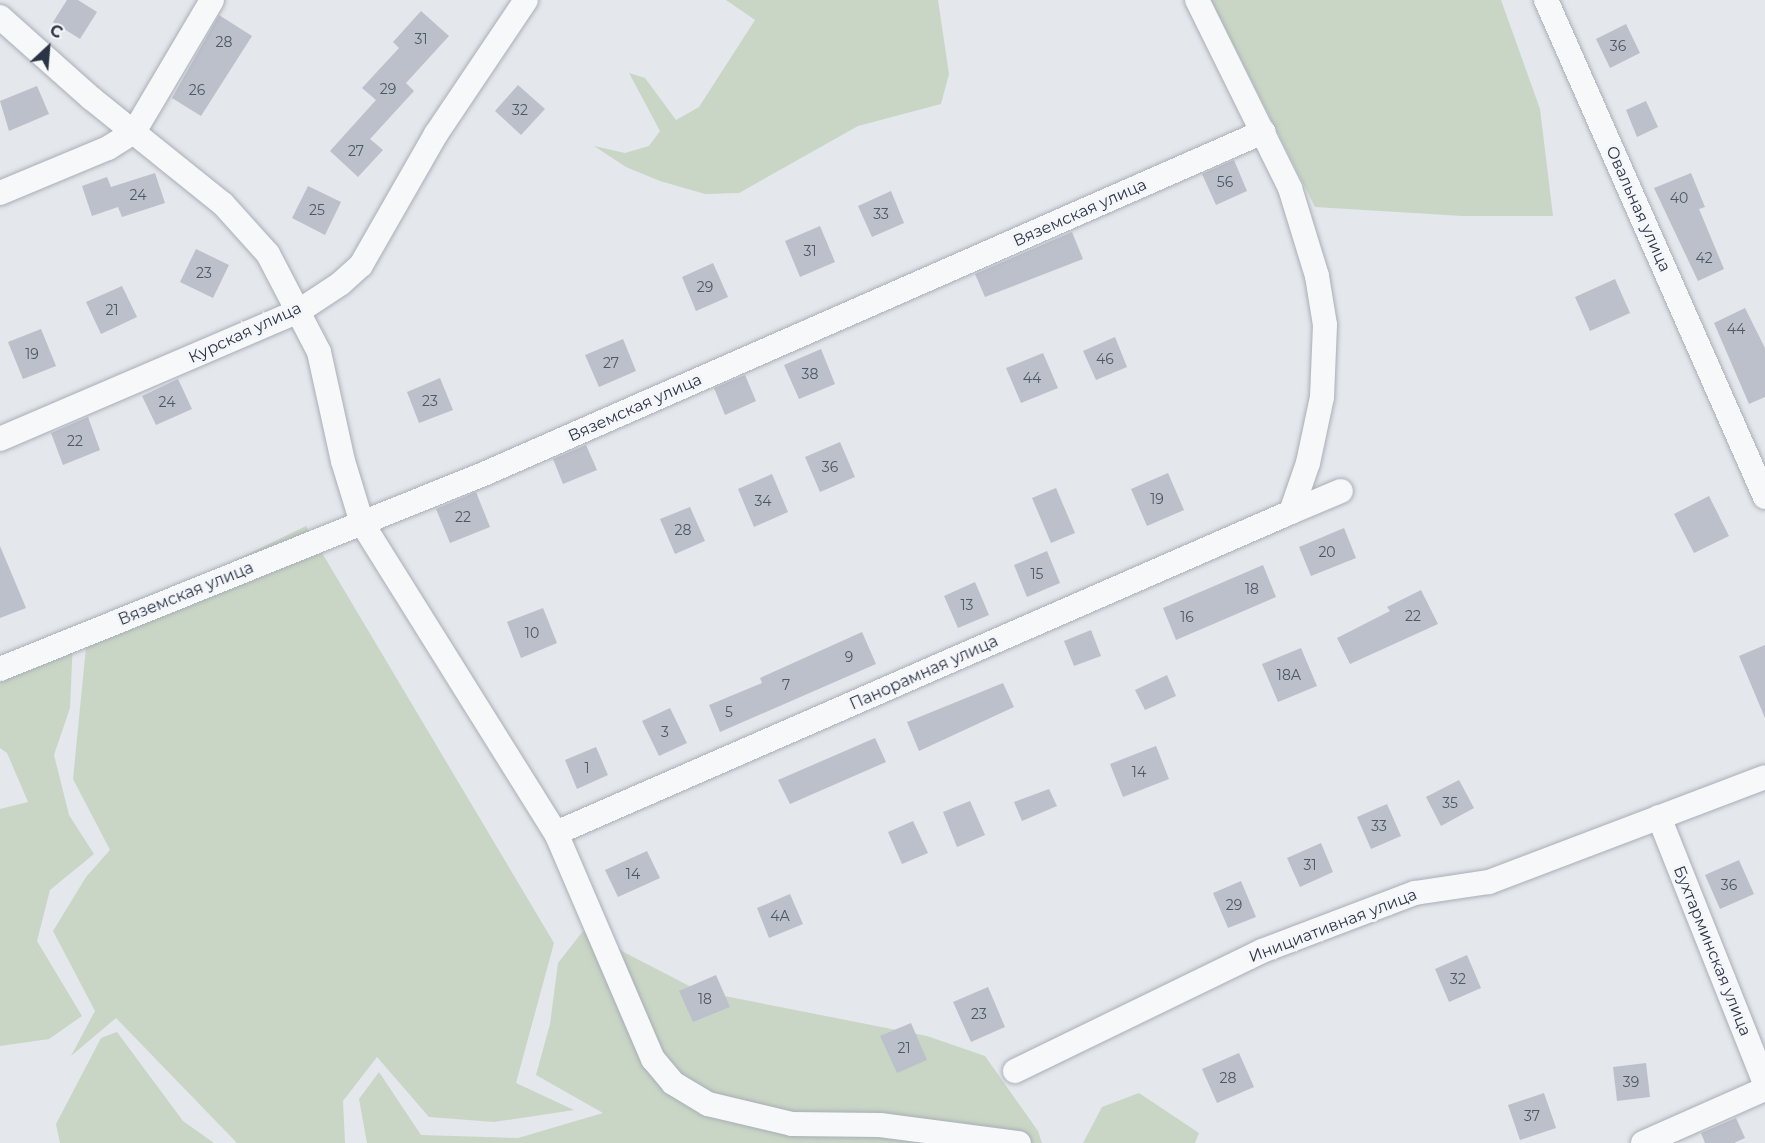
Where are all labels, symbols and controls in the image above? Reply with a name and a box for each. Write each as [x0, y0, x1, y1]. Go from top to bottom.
north arrow [18, 18, 78, 78]
text: С [47, 20, 65, 42]
house number: 31 [415, 31, 427, 47]
house number: 28 [216, 34, 232, 50]
house number: 36 [1610, 38, 1626, 54]
house number: 29 [380, 81, 396, 97]
house number: 26 [189, 82, 205, 98]
house number: 32 [512, 102, 528, 118]
house number: 27 [348, 143, 364, 159]
street label: Овальная улица [1602, 143, 1674, 275]
house number: 56 [1217, 174, 1233, 190]
street label: Вяземская улица [1010, 175, 1150, 251]
house number: 24 [130, 187, 146, 203]
house number: 40 [1670, 190, 1688, 206]
house number: 25 [309, 202, 325, 218]
house number: 33 [873, 206, 889, 222]
house number: 31 [804, 243, 816, 259]
house number: 42 [1695, 250, 1713, 266]
house number: 23 [196, 265, 212, 281]
house number: 29 [697, 279, 713, 295]
street label: Курская улица [186, 299, 304, 367]
house number: 21 [105, 302, 119, 318]
house number: 44 [1727, 321, 1745, 337]
house number: 19 [25, 346, 39, 362]
house number: 46 [1096, 351, 1114, 367]
house number: 27 [603, 355, 619, 371]
house number: 38 [802, 366, 818, 382]
street label: Вяземская улица [565, 370, 705, 446]
house number: 44 [1023, 370, 1041, 386]
house number: 23 [422, 393, 438, 409]
house number: 24 [159, 394, 175, 410]
house number: 22 [67, 433, 83, 449]
house number: 36 [822, 459, 838, 475]
house number: 19 [1150, 491, 1164, 507]
house number: 34 [754, 493, 772, 509]
house number: 22 [455, 509, 471, 525]
house number: 28 [675, 522, 691, 538]
house number: 20 [1318, 544, 1336, 560]
street label: Вяземская улица [116, 558, 256, 630]
house number: 15 [1031, 566, 1043, 582]
house number: 18 [1245, 581, 1259, 597]
house number: 13 [961, 597, 973, 613]
house number: 22 [1405, 608, 1421, 624]
house number: 16 [1180, 609, 1194, 625]
house number: 10 [525, 625, 539, 641]
street label: Панорамная улица [847, 632, 1001, 714]
house number: 9 [845, 649, 853, 665]
house number: 18А [1277, 667, 1301, 683]
house number: 7 [782, 677, 790, 693]
house number: 5 [725, 704, 733, 720]
house number: 3 [661, 724, 669, 740]
house number: 1 [584, 760, 590, 776]
house number: 14 [1132, 764, 1146, 780]
house number: 35 [1442, 795, 1458, 811]
house number: 33 [1371, 818, 1387, 834]
house number: 31 [1304, 857, 1316, 873]
street label: Бухтарминская улица [1669, 863, 1755, 1039]
house number: 14 [626, 866, 640, 882]
house number: 36 [1721, 877, 1737, 893]
street label: Инициативная улица [1246, 885, 1420, 967]
house number: 29 [1226, 897, 1242, 913]
house number: 4А [770, 908, 790, 924]
house number: 32 [1450, 971, 1466, 987]
house number: 18 [698, 991, 712, 1007]
house number: 23 [971, 1006, 987, 1022]
house number: 21 [897, 1040, 911, 1056]
house number: 28 [1220, 1070, 1236, 1086]
house number: 39 [1623, 1074, 1639, 1090]
house number: 37 [1524, 1108, 1540, 1124]

